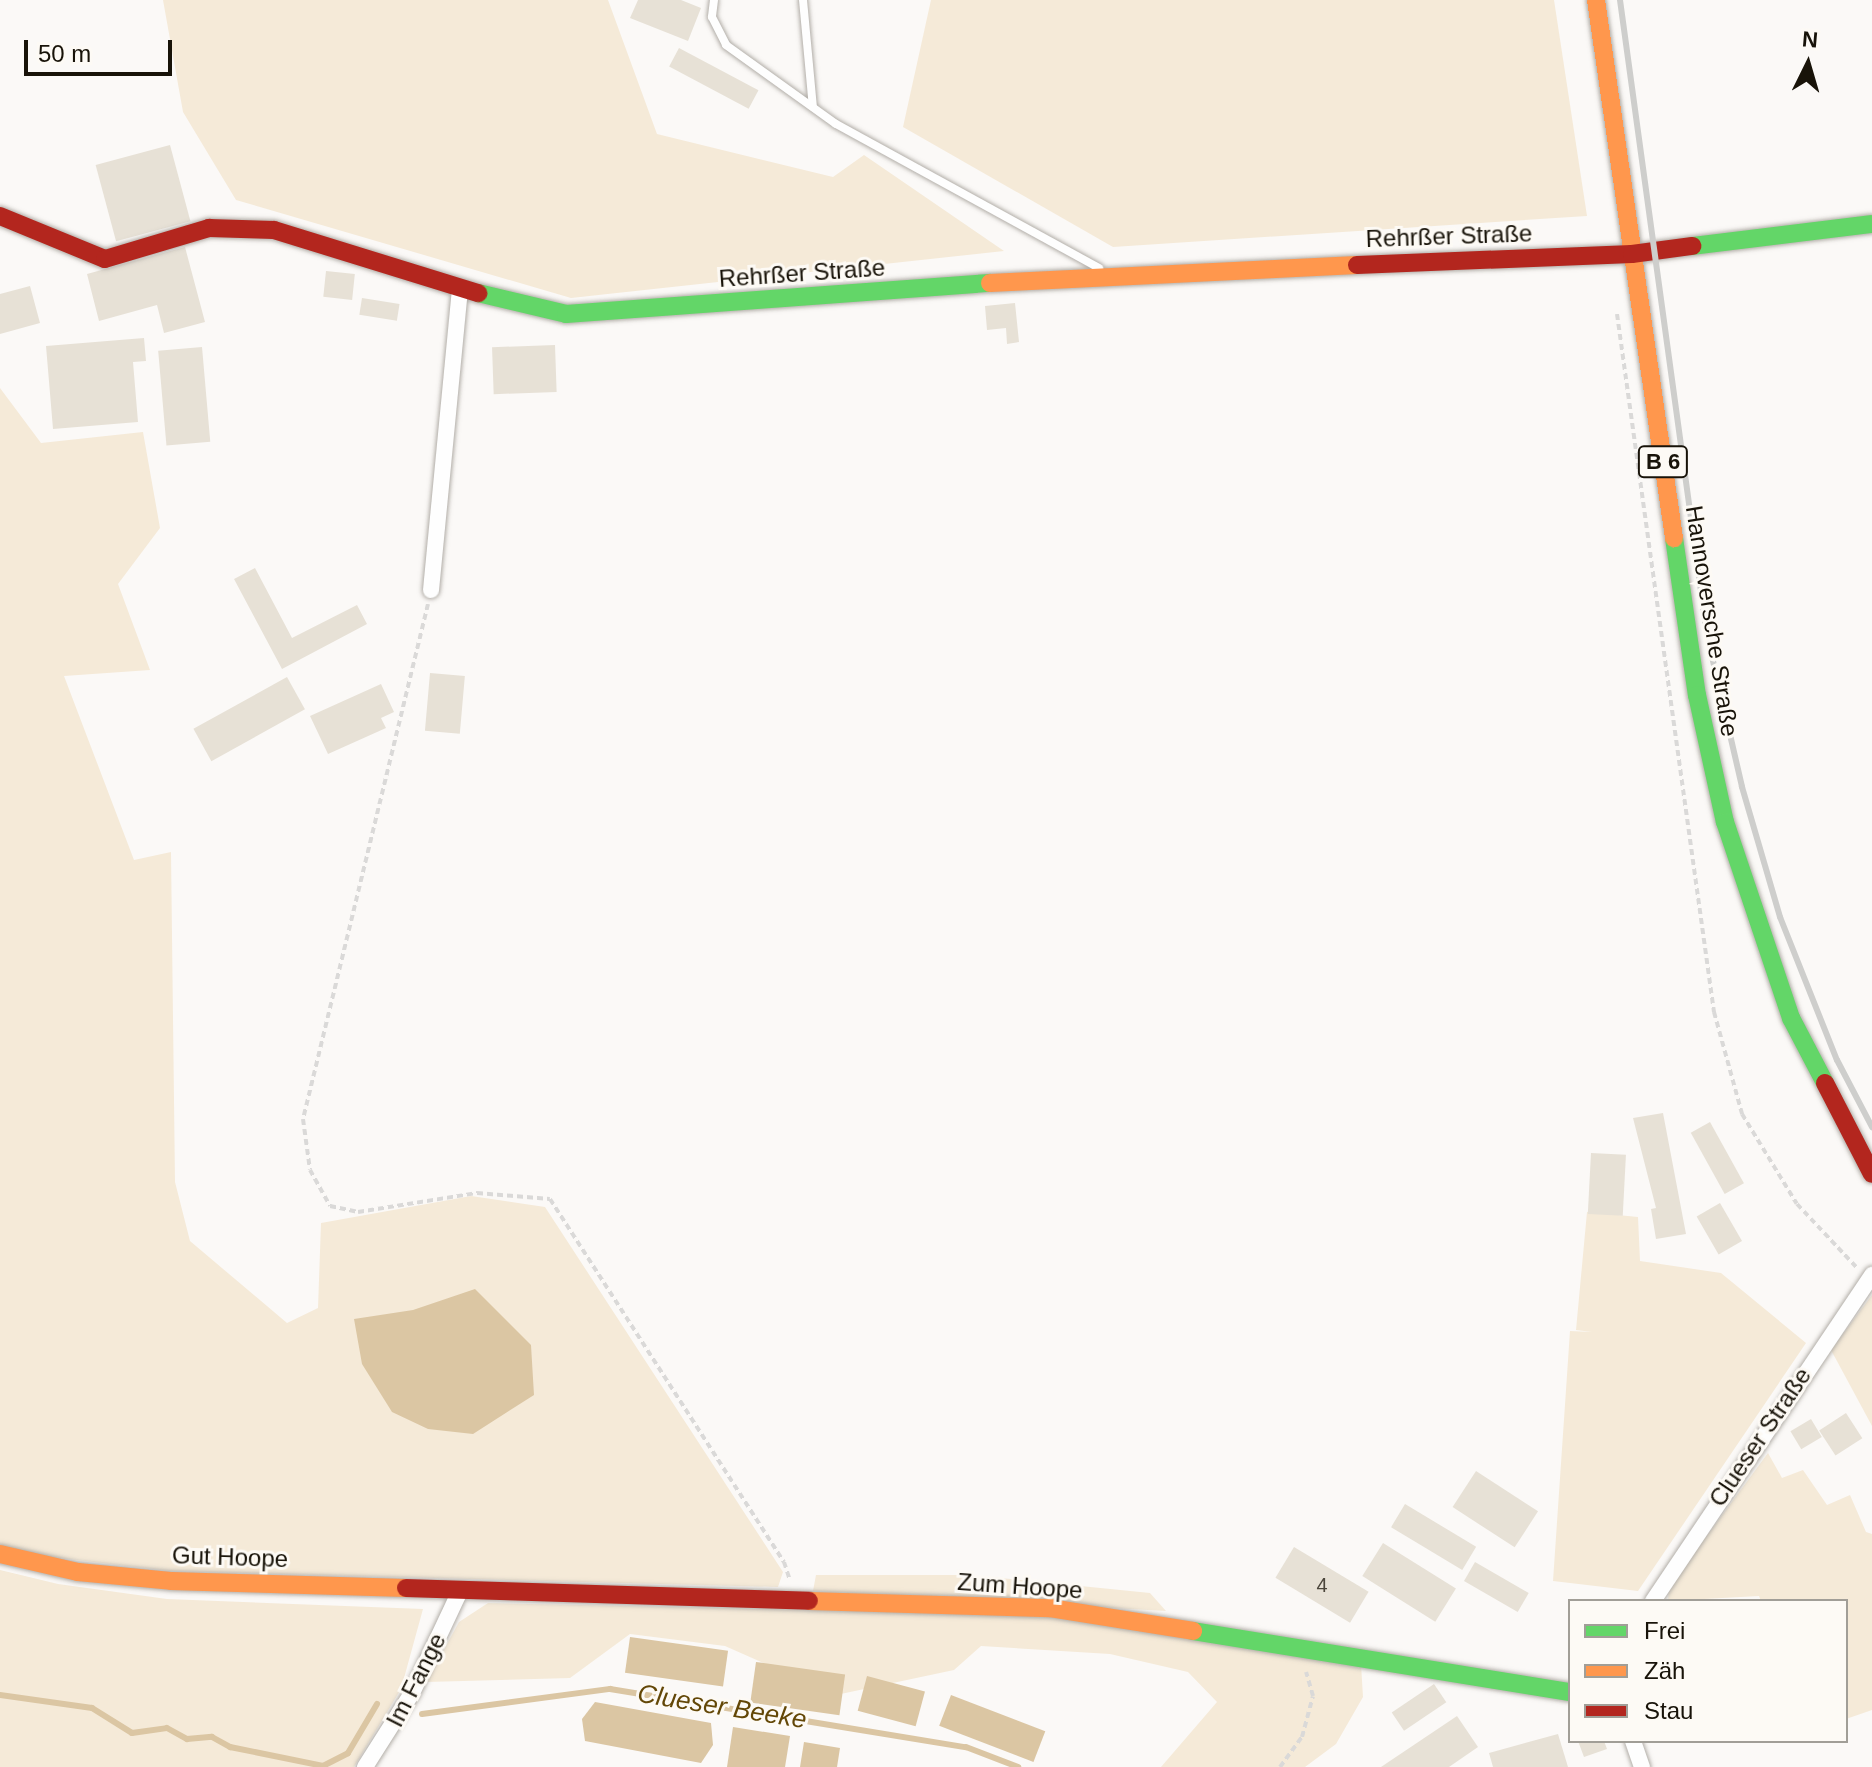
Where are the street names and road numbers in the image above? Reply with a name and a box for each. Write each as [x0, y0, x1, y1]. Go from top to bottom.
street label: Rehrßer Straße [1365, 219, 1533, 253]
street label: Rehrßer Straße [718, 253, 886, 293]
road number: B 6 [1637, 444, 1689, 480]
street label: Hannoversche Straße [1680, 503, 1744, 739]
street label: Clueser Straße [1703, 1362, 1817, 1512]
street label: Gut Hoope [171, 1541, 289, 1573]
street label: Zum Hoope [956, 1567, 1084, 1605]
street label: Im Fange [380, 1628, 452, 1732]

